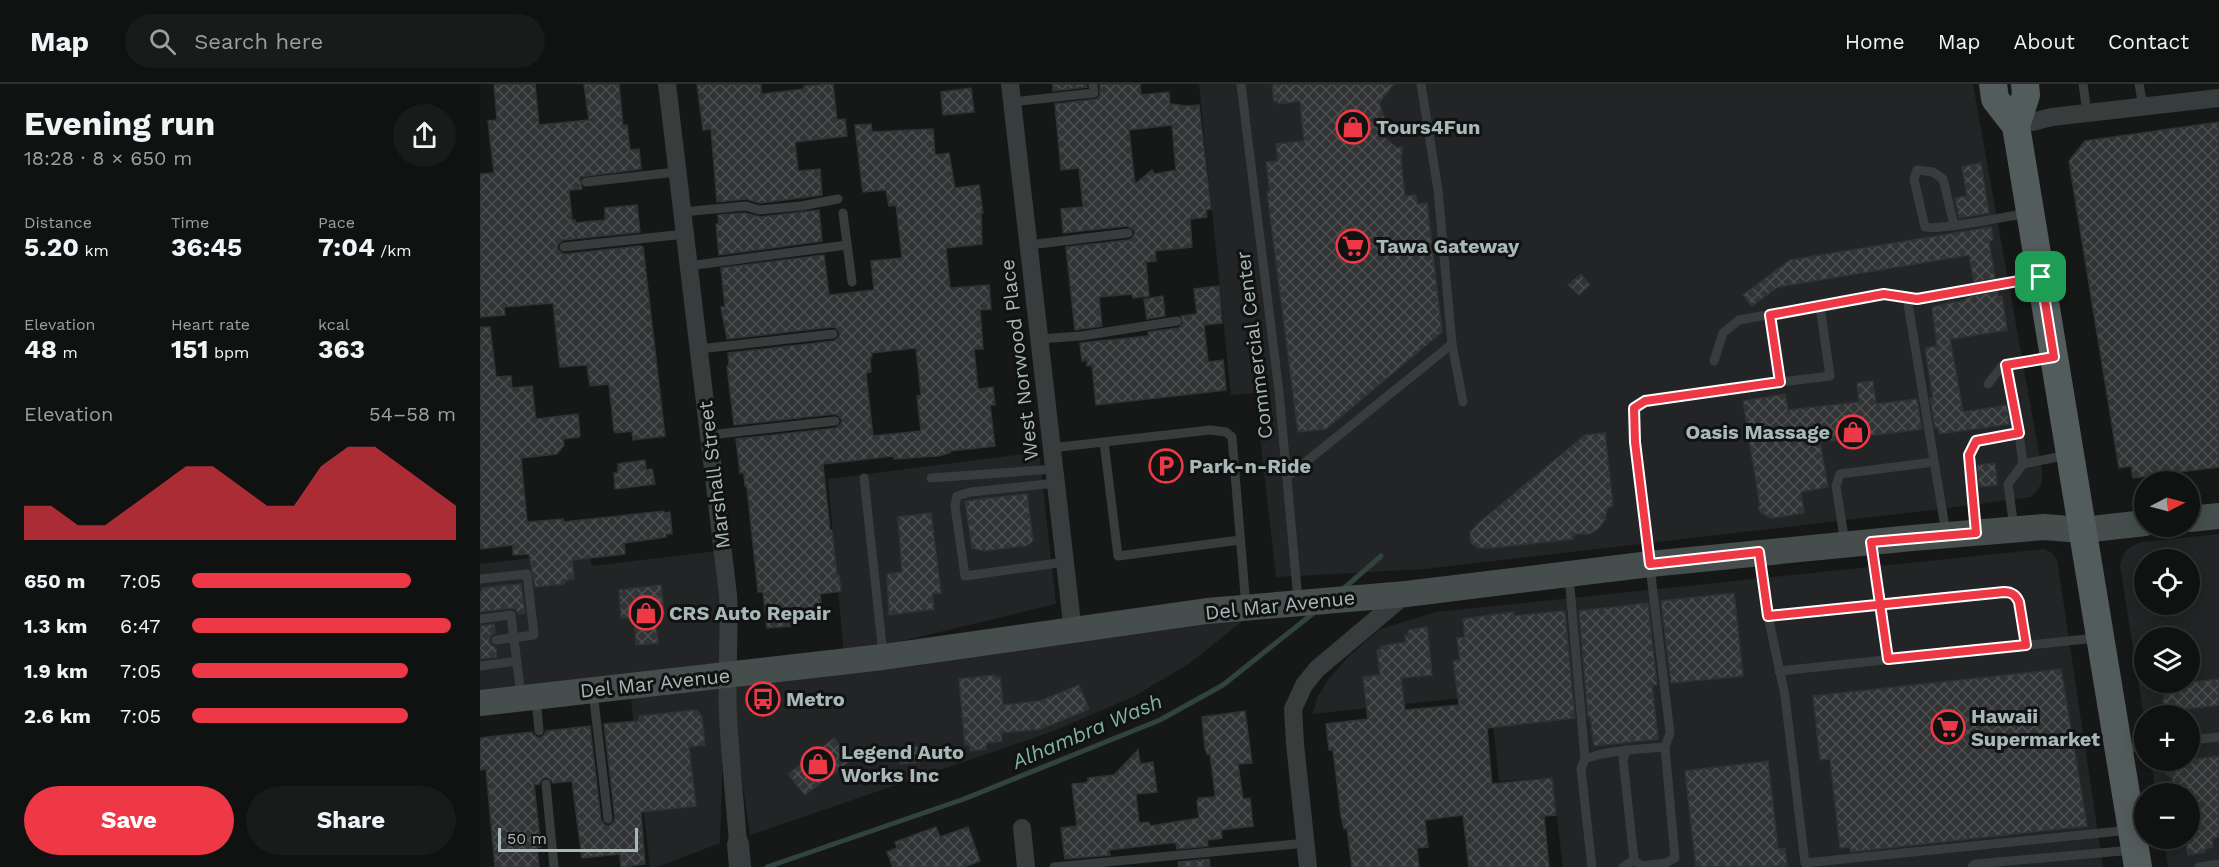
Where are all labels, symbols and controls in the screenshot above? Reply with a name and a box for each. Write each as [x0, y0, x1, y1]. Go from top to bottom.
search box [125, 14, 545, 68]
text: Map [30, 25, 89, 58]
icon: search [146, 25, 179, 58]
text: Search here [194, 29, 323, 54]
text: Home [1845, 29, 1905, 54]
text: Map [1938, 29, 1981, 54]
text: About [2014, 29, 2075, 54]
text: Contact [2108, 29, 2189, 54]
text: Evening run [24, 104, 215, 143]
button: share [393, 104, 456, 167]
shop icon: Tours4Fun [1335, 109, 1371, 145]
place label: Tours4Fun [1376, 115, 1480, 139]
text: 18:28 · 8 × 650 m [24, 146, 192, 170]
text: Distance [24, 213, 92, 232]
text: Time [171, 213, 209, 232]
text: Pace [318, 213, 355, 232]
supermarket icon: Tawa Gateway [1335, 228, 1371, 264]
text: 5.20 [24, 232, 79, 262]
text: 36:45 [171, 232, 242, 262]
text: 7:04 [318, 232, 375, 262]
place label: Tawa Gateway [1376, 234, 1520, 258]
text: km [79, 241, 109, 260]
text: /km [375, 241, 412, 260]
street label: Commercial Center [1231, 250, 1277, 440]
pin [2015, 251, 2066, 302]
street label: West Norwood Place [995, 258, 1043, 462]
icon: arrive [2024, 260, 2057, 293]
text: Elevation [24, 315, 95, 334]
text: Heart rate [171, 315, 250, 334]
text: kcal [318, 315, 350, 334]
text: 48 [24, 334, 57, 364]
text: 151 [171, 334, 209, 364]
text: 363 [318, 334, 365, 364]
text: m [57, 343, 78, 362]
text: bpm [209, 343, 249, 362]
street label: Marshall Street [693, 399, 735, 550]
text: Elevation [24, 402, 113, 426]
text: 54–58 m [369, 402, 456, 426]
shop icon: Oasis Massage [1835, 414, 1871, 450]
place label: Oasis Massage [1685, 420, 1830, 444]
parking icon: Park-n-Ride [1148, 448, 1184, 484]
place label: Park-n-Ride [1189, 454, 1311, 478]
north arrow [2134, 471, 2200, 537]
map controls [2134, 471, 2200, 849]
button: locate [2134, 549, 2200, 615]
text: 650 m [24, 569, 85, 593]
text: 7:05 [120, 569, 161, 593]
street label: Del Mar Avenue [1204, 585, 1356, 625]
shop icon: CRS Auto Repair [628, 595, 664, 631]
place label: CRS Auto Repair [669, 601, 831, 625]
text: 1.3 km [24, 614, 87, 638]
text: 6:47 [120, 614, 161, 638]
button: layers [2134, 627, 2200, 693]
text: 1.9 km [24, 659, 88, 683]
text: 7:05 [120, 659, 161, 683]
street label: Del Mar Avenue [579, 663, 731, 703]
bus stop icon: Metro [745, 681, 781, 717]
place label: Metro [786, 687, 845, 711]
water label: Alhambra Wash [1007, 688, 1166, 774]
text: 2.6 km [24, 704, 91, 728]
text: 7:05 [120, 704, 161, 728]
place label: Hawaii Supermarket [1971, 704, 2100, 751]
button: + [2134, 705, 2200, 771]
supermarket icon: Hawaii Supermarket [1930, 709, 1966, 745]
place label: Legend Auto Works Inc [841, 740, 964, 787]
shop icon: Legend Auto Works Inc [800, 746, 836, 782]
button: − [2134, 783, 2200, 849]
button: Save [24, 786, 234, 855]
button: Share [246, 786, 456, 855]
scale bar [498, 825, 638, 852]
text: 50 m [507, 829, 547, 848]

